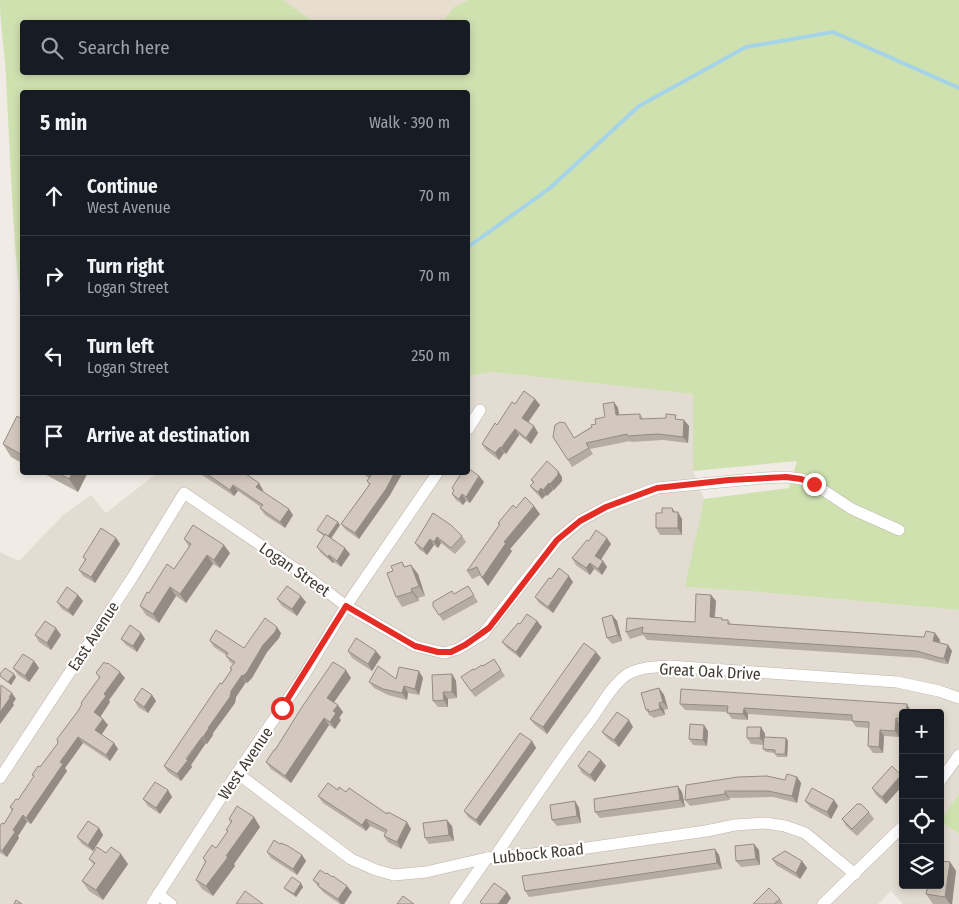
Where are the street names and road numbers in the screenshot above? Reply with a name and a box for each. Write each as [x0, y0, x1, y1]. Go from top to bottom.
street label: Logan Street [256, 538, 334, 601]
street label: East Avenue [64, 598, 123, 675]
street label: Great Oak Drive [659, 659, 761, 684]
street label: West Avenue [214, 723, 277, 803]
street label: Lubbock Road [491, 839, 585, 868]

